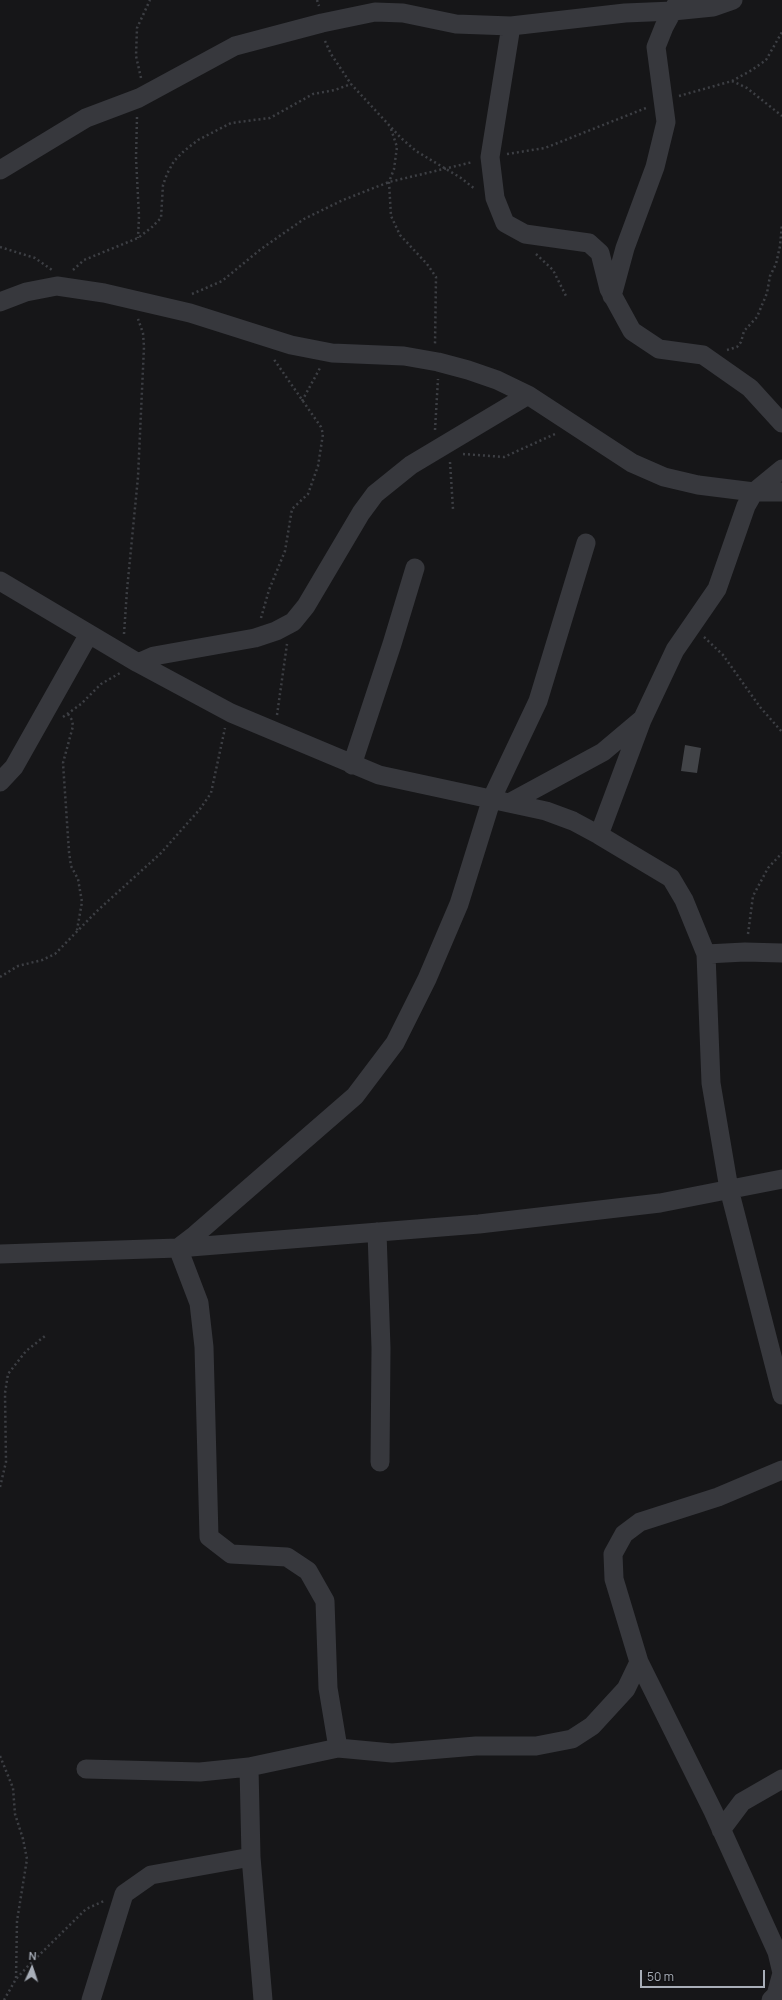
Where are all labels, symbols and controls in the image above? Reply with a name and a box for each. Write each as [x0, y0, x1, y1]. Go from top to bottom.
north arrow [12, 1948, 52, 1988]
text: N [28, 1948, 37, 1963]
scale bar [642, 1962, 767, 1988]
text: 50 m [647, 1968, 674, 1985]

